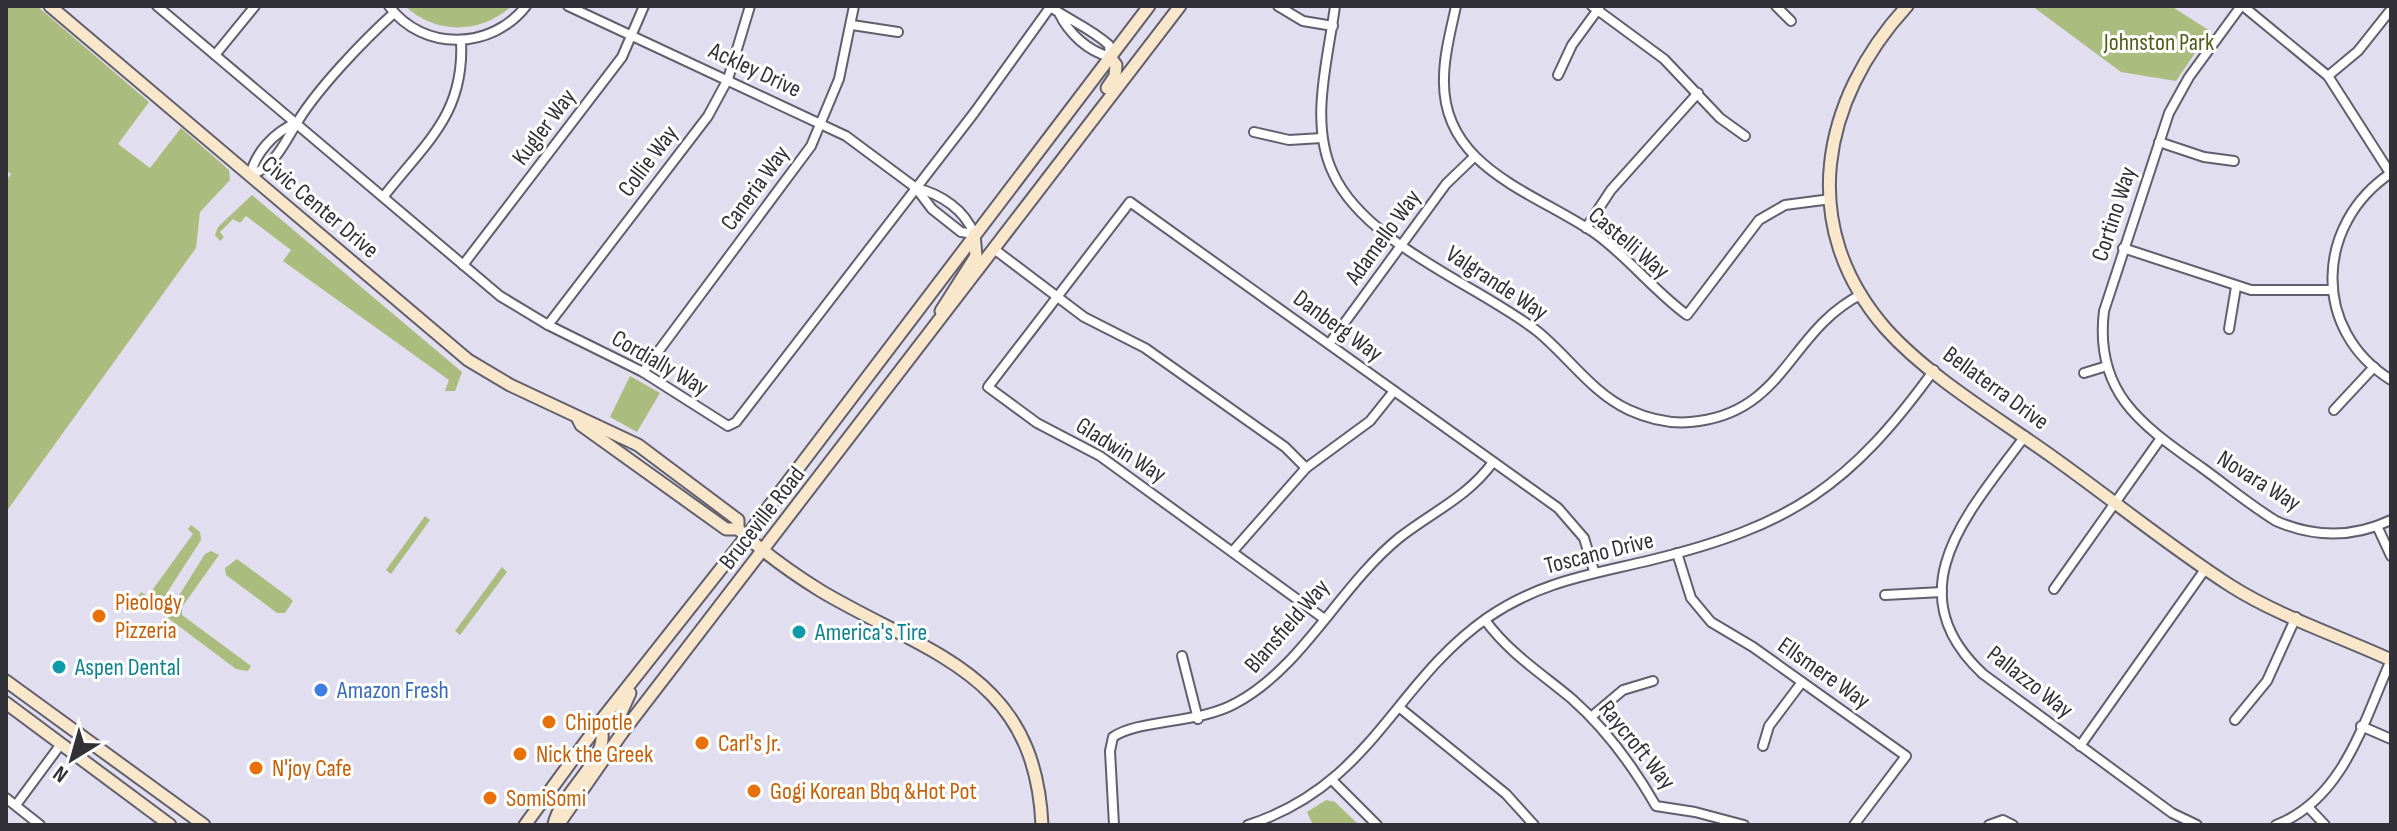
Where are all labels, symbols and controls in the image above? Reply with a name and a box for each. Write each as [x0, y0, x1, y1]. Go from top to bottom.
park label: Johnston Park [2103, 28, 2214, 57]
street label: Ackley Drive [703, 36, 806, 104]
street label: Kugler Way [506, 83, 582, 171]
street label: Collie Way [612, 120, 684, 202]
street label: Caneria Way [714, 140, 796, 236]
street label: Civic Center Drive [255, 150, 385, 264]
street label: Cortino Way [2085, 163, 2143, 265]
street label: Adamello Way [1338, 184, 1427, 291]
street label: Castelli Way [1583, 201, 1675, 285]
street label: Valgrande Way [1440, 239, 1554, 327]
street label: Danberg Way [1288, 284, 1388, 368]
street label: Cordially Way [606, 324, 714, 402]
street label: Bellaterra Drive [1937, 340, 2055, 436]
street label: Gladwin Way [1070, 411, 1172, 489]
street label: Novara Way [2212, 444, 2306, 518]
street label: Bruceville Road [713, 461, 811, 575]
street label: Toscano Drive [1542, 525, 1656, 581]
street label: Blansfield Way [1238, 573, 1336, 679]
place label: Pieology Pizzeria [115, 588, 182, 645]
marker: Pieology Pizzeria [90, 607, 108, 625]
place label: America's Tire [814, 618, 927, 647]
marker: America's Tire [790, 623, 808, 641]
street label: Ellsmere Way [1772, 631, 1876, 715]
street label: Pallazzo Way [1981, 639, 2079, 725]
place label: Aspen Dental [74, 653, 180, 682]
marker: Aspen Dental [50, 658, 68, 676]
place label: Amazon Fresh [336, 676, 449, 705]
marker: Amazon Fresh [312, 681, 330, 699]
street label: Raycroft Way [1592, 695, 1682, 795]
place label: Chipotle [565, 708, 633, 737]
marker: Chipotle [540, 713, 558, 731]
north arrow [32, 719, 112, 799]
place label: Carl's Jr. [718, 729, 781, 758]
marker: Carl's Jr. [693, 734, 711, 752]
place label: Nick the Greek [536, 740, 653, 769]
marker: Nick the Greek [511, 745, 529, 763]
place label: N'joy Cafe [272, 754, 352, 783]
text: N [48, 759, 74, 788]
marker: N'joy Cafe [247, 759, 265, 777]
place label: Gogi Korean Bbq &Hot Pot [770, 777, 977, 806]
marker: Gogi Korean Bbq &Hot Pot [745, 782, 763, 800]
place label: SomiSomi [506, 784, 586, 813]
marker: SomiSomi [481, 789, 499, 807]

